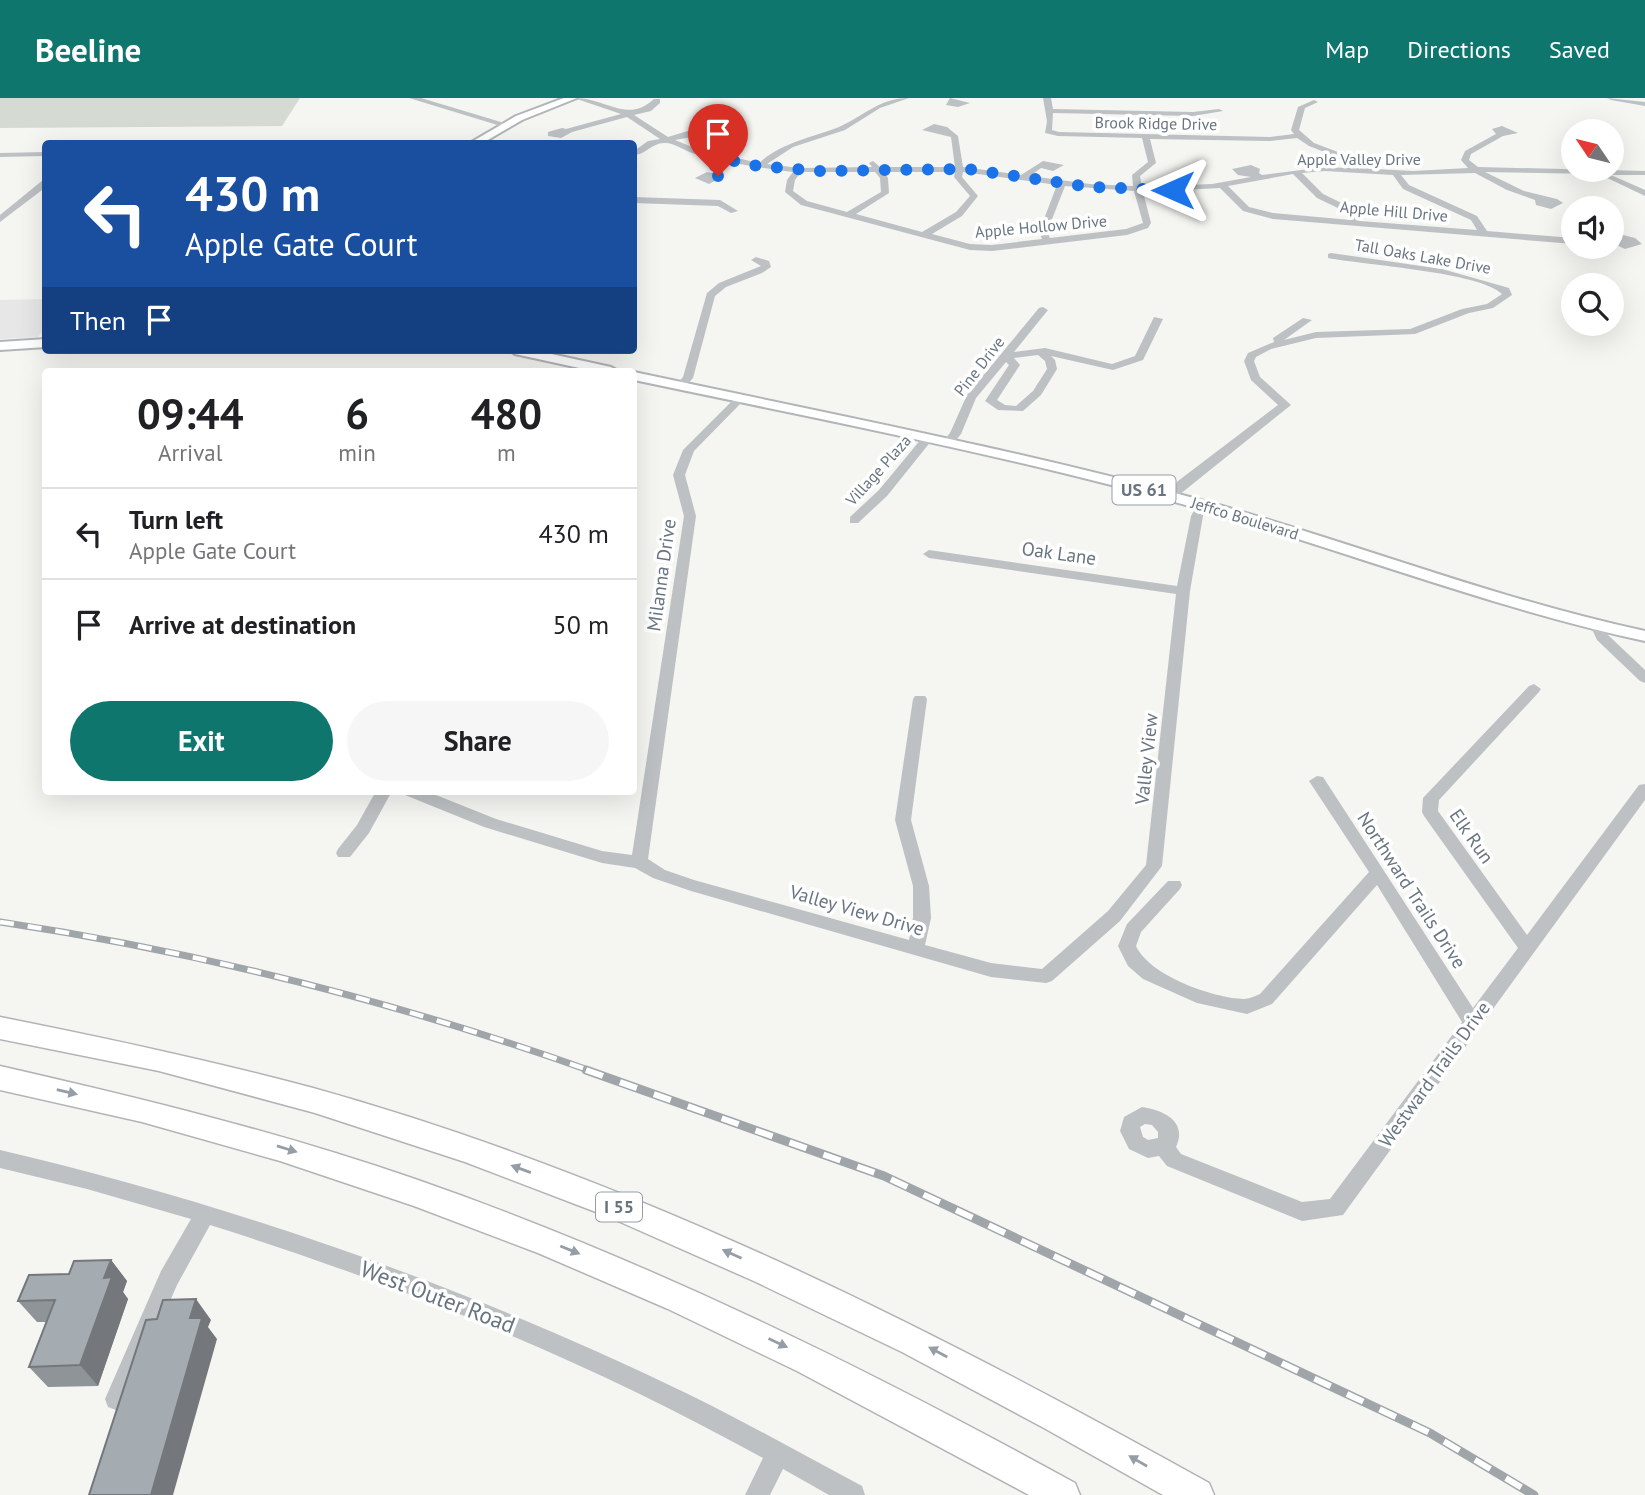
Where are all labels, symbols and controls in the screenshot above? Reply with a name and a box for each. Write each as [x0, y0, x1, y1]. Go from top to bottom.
text: Beeline [35, 28, 141, 71]
text: Map [1325, 34, 1369, 65]
text: Directions [1407, 34, 1511, 65]
text: Saved [1549, 34, 1610, 65]
pin [688, 104, 748, 176]
street label: Brook Ridge Drive [1094, 112, 1218, 134]
icon: arrive [699, 115, 737, 153]
north arrow [1561, 119, 1624, 182]
map controls [1561, 119, 1624, 336]
street label: Apple Valley Drive [1297, 149, 1421, 169]
position arrow [1136, 153, 1210, 227]
text: 430 m [185, 161, 320, 225]
icon: left [70, 168, 161, 259]
street label: Apple Hill Drive [1339, 196, 1449, 226]
button: sound [1561, 196, 1624, 259]
street label: Apple Hollow Drive [974, 210, 1108, 242]
text: Apple Gate Court [185, 223, 417, 265]
street label: Tall Oaks Lake Drive [1353, 234, 1493, 278]
button: search [1561, 273, 1624, 336]
icon: arrive [140, 301, 178, 339]
text: Then [70, 304, 126, 337]
street label: Pine Drive [949, 332, 1009, 400]
text: 09:44 [137, 386, 243, 441]
text: 6 [345, 386, 369, 441]
text: 480 [471, 386, 542, 441]
street label: Village Plaza [840, 431, 915, 510]
text: Arrival [158, 438, 222, 467]
text: min [338, 438, 376, 467]
text: m [497, 438, 516, 467]
road number: US 61 [1112, 476, 1176, 504]
street label: Jeffco Boulevard [1188, 492, 1301, 544]
text: Turn left [129, 503, 223, 536]
icon: left [70, 515, 108, 553]
text: 430 m [538, 517, 609, 550]
street label: Milanna Drive [641, 517, 681, 633]
text: Apple Gate Court [129, 536, 296, 565]
street label: Oak Lane [1020, 536, 1098, 570]
icon: arrive [70, 606, 108, 644]
text: Arrive at destination [129, 608, 356, 641]
text: 50 m [553, 608, 609, 641]
button: Exit [70, 701, 333, 781]
button: Share [347, 701, 609, 781]
street label: Valley View [1129, 712, 1163, 807]
street label: Elk Run [1445, 804, 1499, 868]
street label: Northward Trails Drive [1352, 807, 1472, 973]
street label: Valley View Drive [786, 879, 927, 941]
street label: Westward Trails Drive [1373, 996, 1495, 1152]
one-way arrow [56, 1087, 78, 1098]
one-way arrow [277, 1145, 298, 1155]
one-way arrow [511, 1164, 532, 1175]
road number: I 55 [596, 1192, 642, 1222]
one-way arrow [560, 1245, 581, 1256]
one-way arrow [722, 1248, 743, 1259]
street label: West Outer Road [357, 1254, 520, 1339]
one-way arrow [768, 1337, 788, 1349]
one-way arrow [928, 1347, 948, 1358]
one-way arrow [1128, 1455, 1147, 1467]

